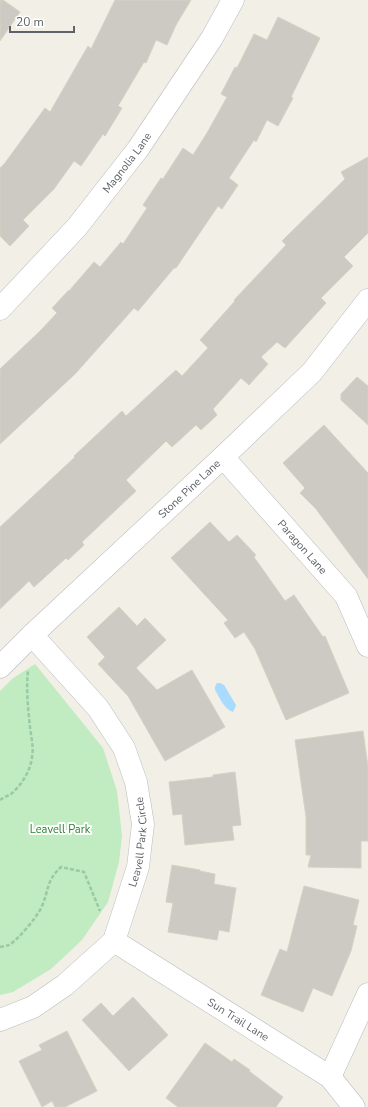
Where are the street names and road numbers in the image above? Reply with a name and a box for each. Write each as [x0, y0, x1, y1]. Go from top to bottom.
street label: Magnolia Lane [99, 129, 155, 196]
street label: Stone Pine Lane [155, 456, 224, 521]
street label: Paragon Lane [274, 516, 331, 577]
street label: Leavell Park Circle [125, 796, 151, 889]
street label: Sun Trail Lane [205, 994, 272, 1044]

